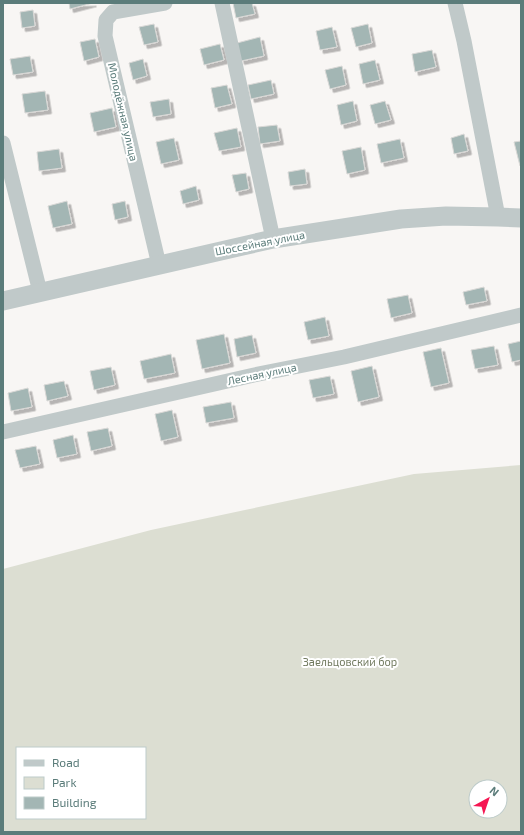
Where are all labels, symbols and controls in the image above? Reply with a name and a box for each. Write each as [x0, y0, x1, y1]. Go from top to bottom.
street label: Молодёжная улица [105, 61, 141, 163]
street label: Шоссейная улица [214, 227, 306, 259]
street label: Лесная улица [226, 360, 298, 388]
park label: Заельцовский бор [303, 655, 397, 668]
legend [16, 747, 146, 819]
text: Road [52, 755, 80, 769]
text: Park [52, 775, 77, 789]
north arrow [468, 779, 508, 819]
text: N [488, 783, 502, 799]
text: Building [52, 795, 97, 809]

